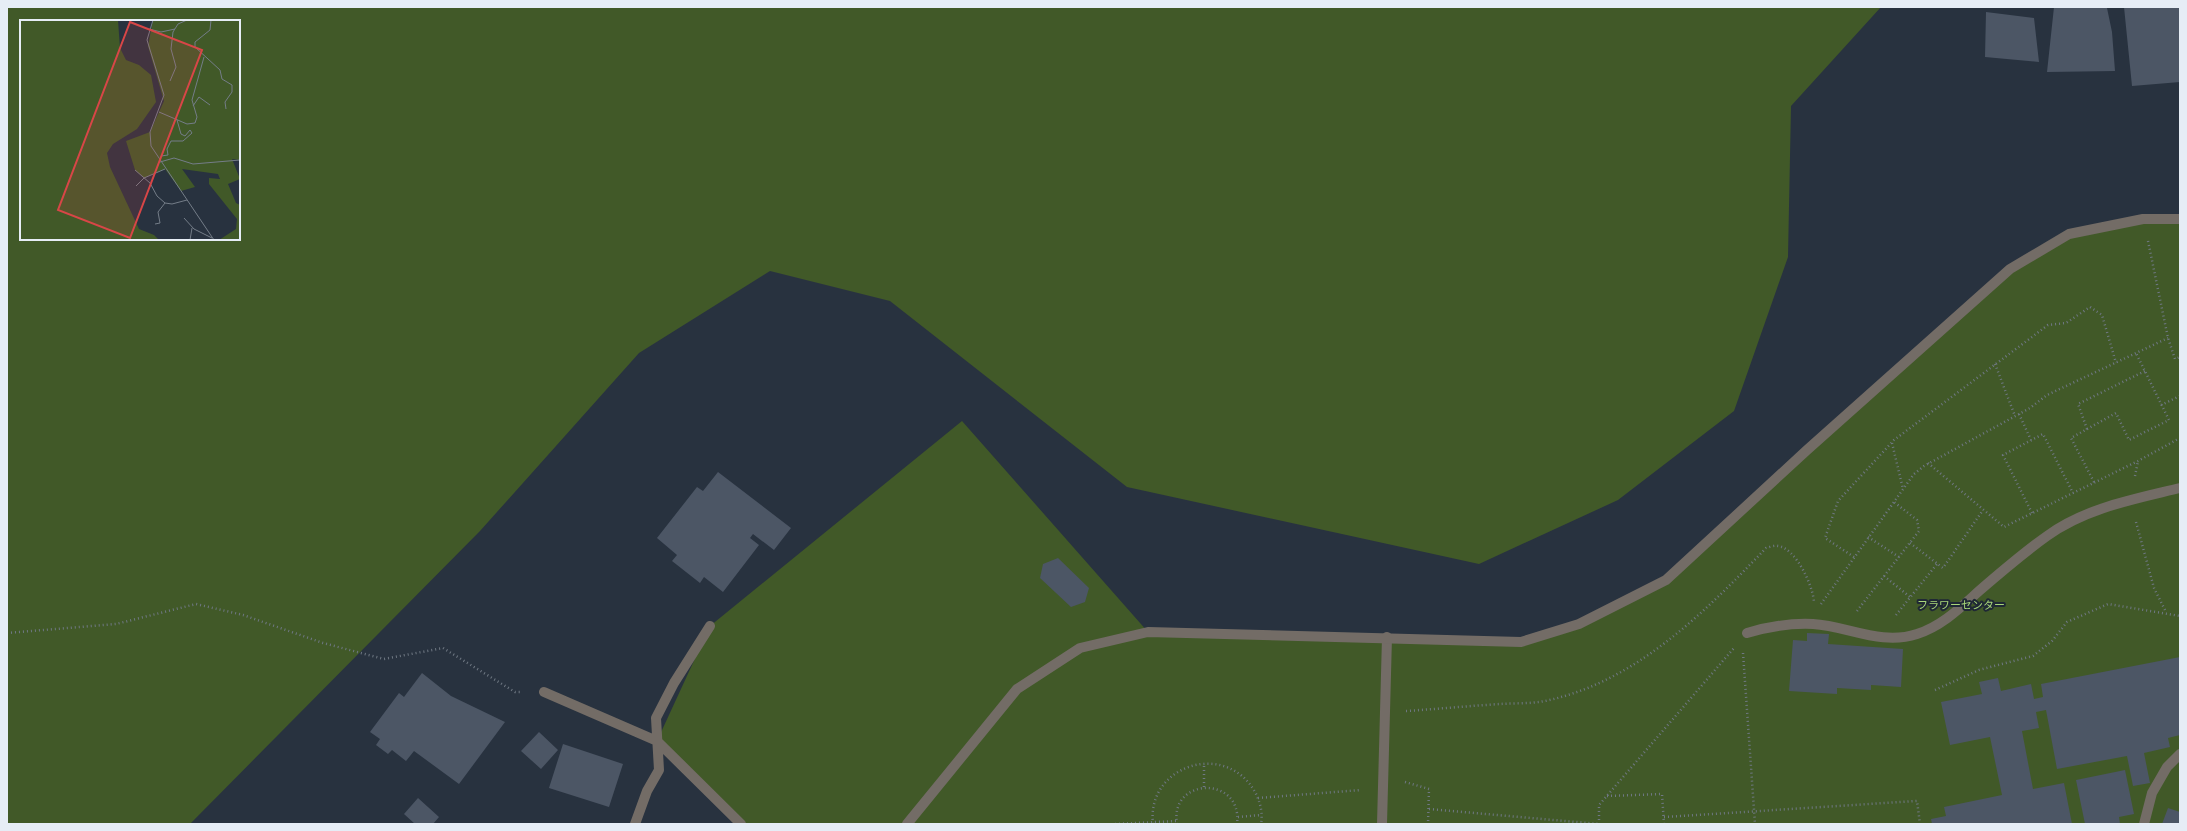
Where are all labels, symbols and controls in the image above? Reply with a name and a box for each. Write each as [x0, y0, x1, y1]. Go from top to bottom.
inset map [20, 20, 240, 240]
park label: フラワーセンター [1917, 599, 2005, 611]

